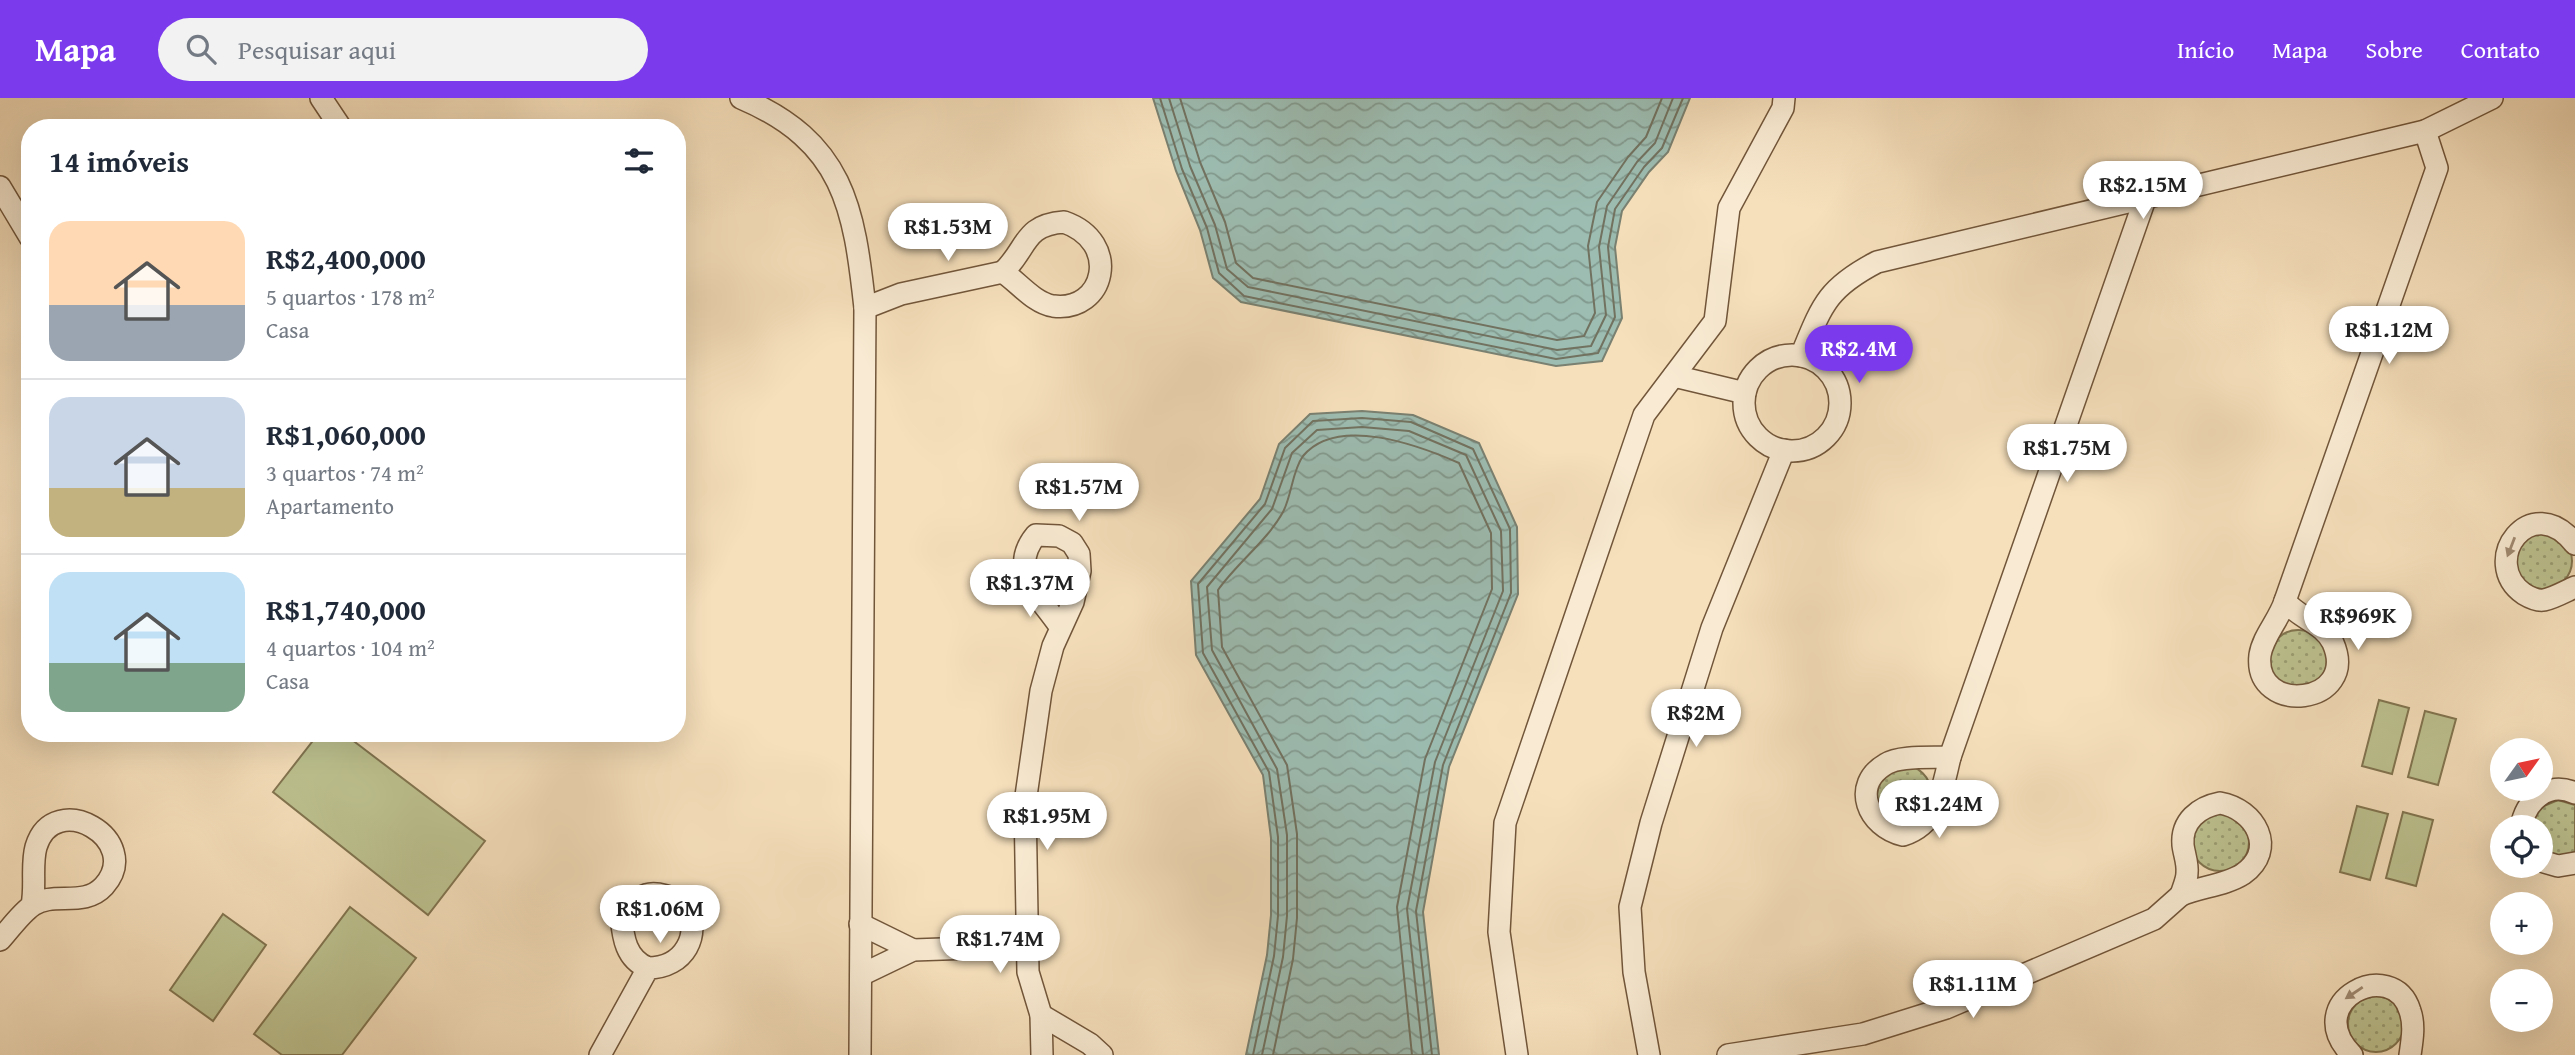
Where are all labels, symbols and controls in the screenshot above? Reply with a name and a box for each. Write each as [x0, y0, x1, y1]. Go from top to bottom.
search box [158, 18, 648, 81]
text: Mapa [35, 25, 116, 73]
icon: search [182, 30, 220, 68]
text: Pesquisar aqui [238, 30, 396, 69]
text: Início [2177, 32, 2234, 67]
text: Mapa [2272, 32, 2328, 67]
text: Sobre [2366, 32, 2423, 67]
text: Contato [2461, 32, 2540, 67]
text: 14 imóveis [49, 139, 189, 183]
icon: filters [620, 142, 658, 180]
pin: R$2.15M [2078, 162, 2208, 221]
text: R$2.15M [2099, 167, 2187, 200]
pin: R$1.53M [883, 204, 1013, 263]
text: R$1.53M [904, 209, 992, 242]
text: R$2,400,000 [266, 236, 426, 280]
icon: home [105, 249, 189, 333]
text: 5 quartos · 178 m² [266, 280, 435, 313]
pin: R$1.12M [2324, 306, 2454, 366]
text: R$1.12M [2345, 312, 2433, 345]
text: Casa [266, 313, 309, 346]
pin: R$2.4M [1802, 326, 1916, 385]
text: R$2.4M [1821, 331, 1897, 364]
text: R$1,060,000 [266, 412, 426, 456]
pin: R$1.75M [2002, 424, 2132, 484]
icon: home [105, 425, 189, 509]
text: R$1.75M [2023, 430, 2111, 463]
text: 3 quartos · 74 m² [266, 456, 424, 489]
pin: R$1.57M [1014, 464, 1144, 523]
text: R$1.57M [1035, 469, 1123, 502]
text: Apartamento [266, 489, 394, 522]
one-way arrow [2505, 537, 2516, 558]
pin: R$1.37M [965, 560, 1095, 619]
text: R$1.37M [986, 565, 1074, 598]
text: R$1,740,000 [266, 587, 426, 631]
pin: R$969K [2301, 592, 2415, 652]
text: R$969K [2320, 598, 2396, 631]
icon: home [105, 600, 189, 684]
text: 4 quartos · 104 m² [266, 631, 435, 664]
text: Casa [266, 664, 309, 697]
pin: R$2M [1655, 690, 1737, 749]
text: R$2M [1667, 695, 1725, 728]
north arrow [2490, 738, 2553, 802]
map controls [2490, 738, 2553, 1032]
pin: R$1.24M [1874, 780, 2004, 840]
text: R$1.24M [1895, 786, 1983, 819]
pin: R$1.95M [982, 792, 1112, 852]
text: R$1.95M [1003, 798, 1091, 831]
button: locate [2490, 815, 2553, 878]
pin: R$1.06M [595, 886, 725, 945]
text: R$1.06M [616, 891, 704, 924]
button: + [2490, 892, 2553, 955]
pin: R$1.74M [935, 916, 1065, 975]
text: R$1.74M [956, 921, 1044, 954]
pin: R$1.11M [1908, 960, 2038, 1020]
text: R$1.11M [1929, 966, 2017, 999]
button: − [2490, 969, 2553, 1032]
one-way arrow [2344, 987, 2364, 1000]

